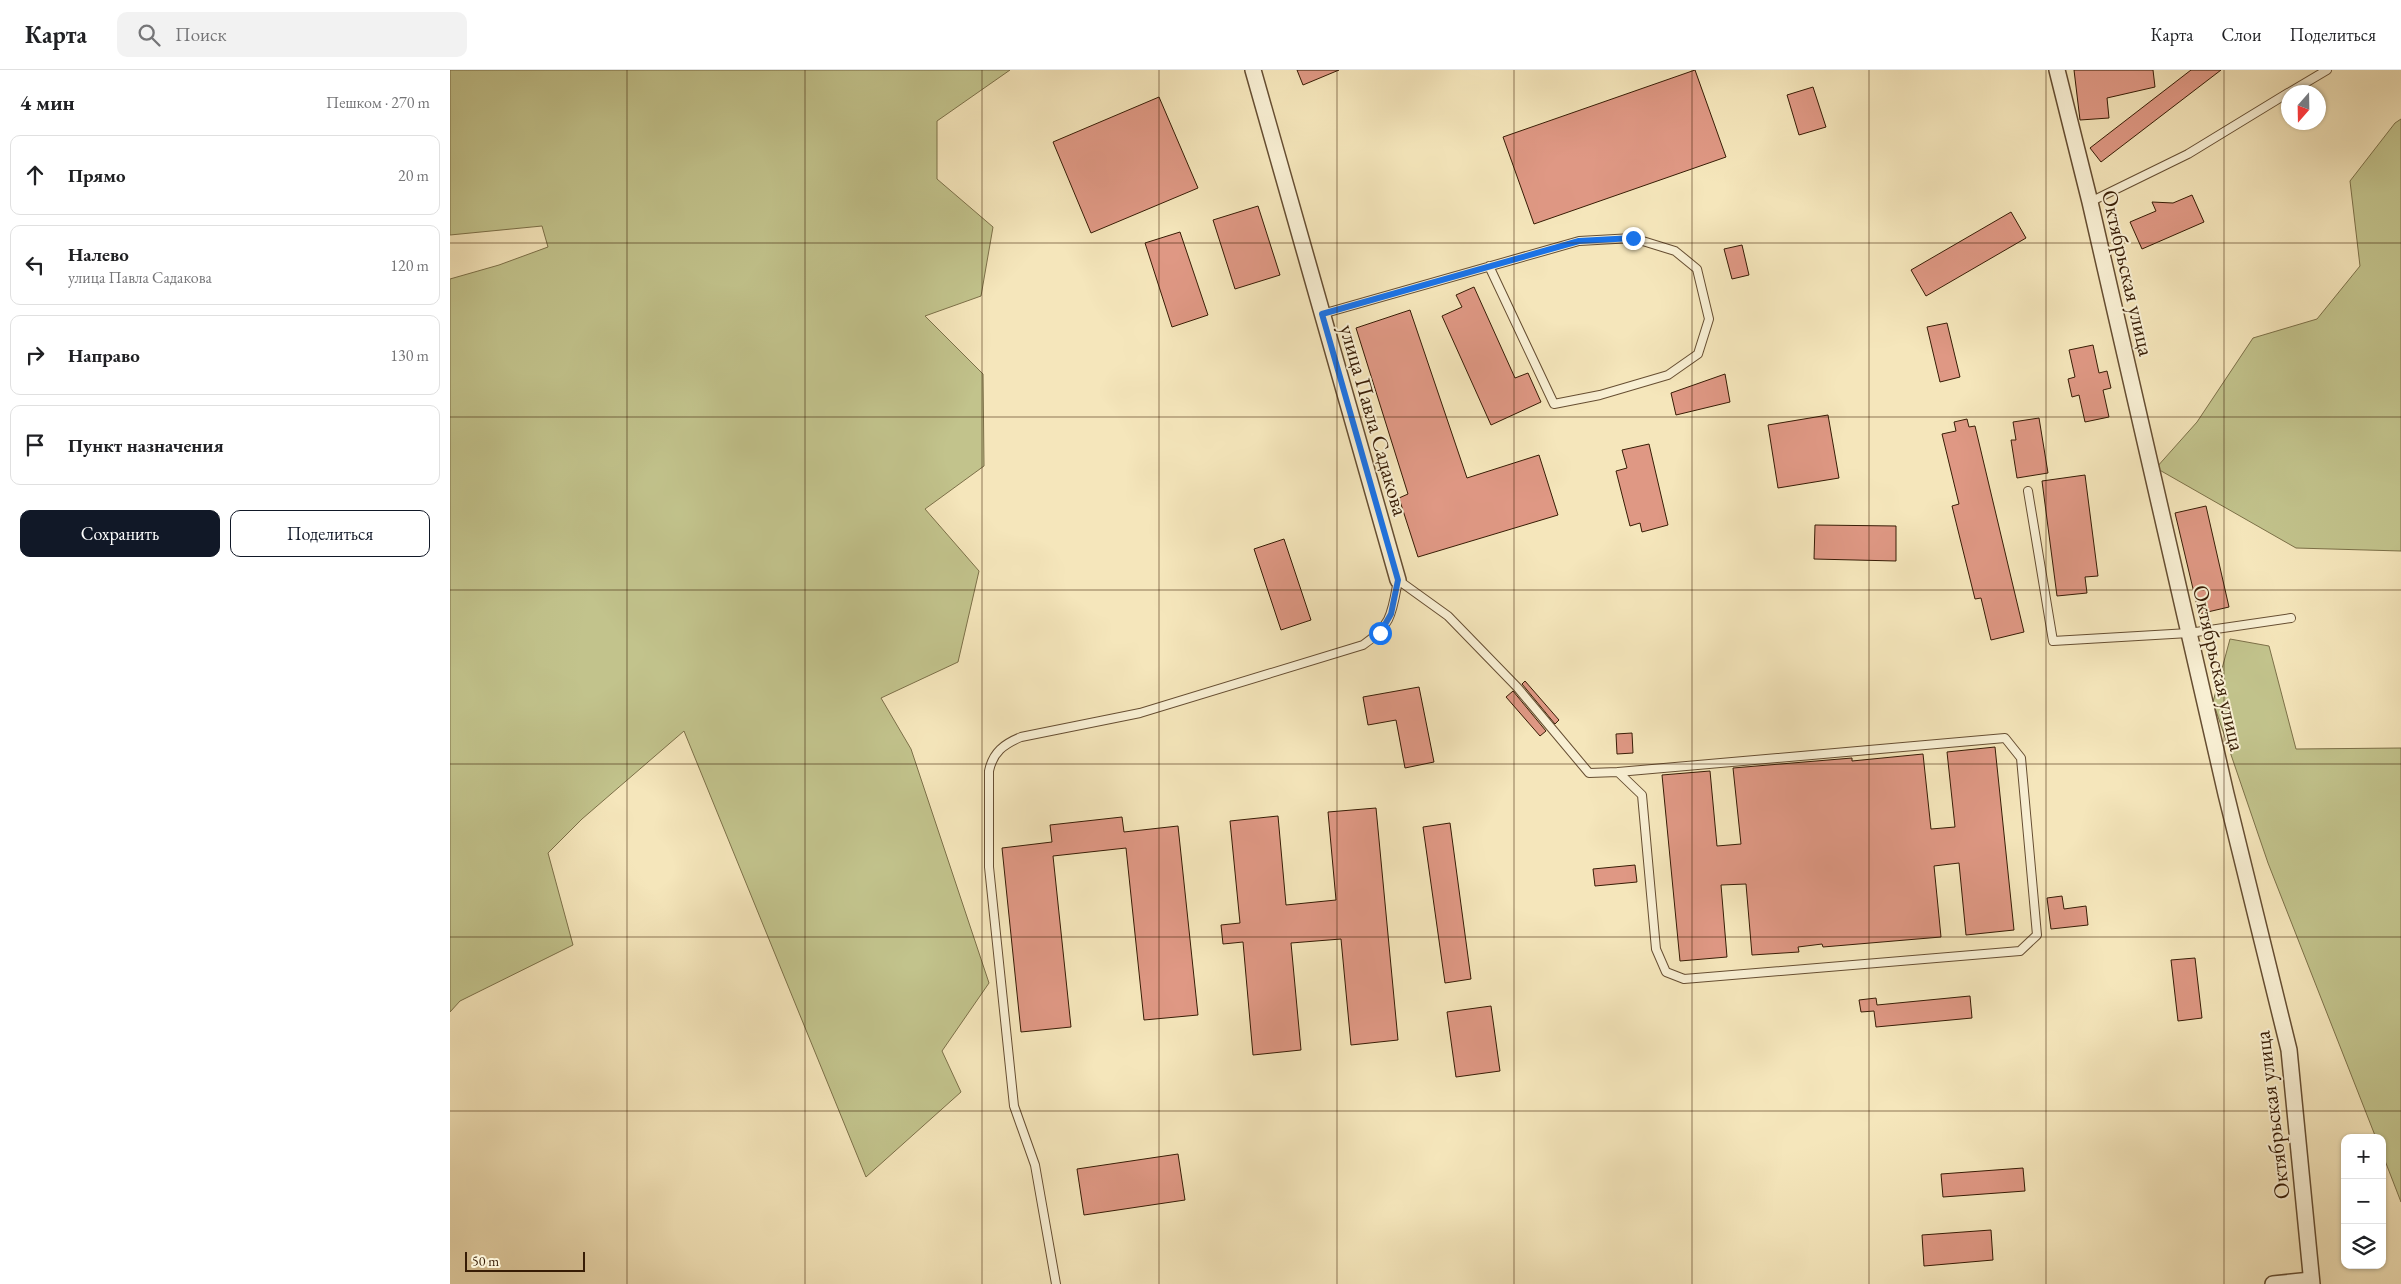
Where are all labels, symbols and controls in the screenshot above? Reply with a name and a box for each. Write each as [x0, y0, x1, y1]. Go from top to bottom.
search box [117, 12, 467, 57]
text: Карта [25, 19, 87, 50]
icon: search [135, 21, 163, 49]
text: Поиск [175, 22, 227, 47]
text: Карта [2151, 23, 2194, 46]
text: Слои [2222, 23, 2261, 46]
text: Поделиться [2289, 23, 2376, 46]
north arrow [2281, 85, 2326, 130]
text: 4 мин [20, 89, 75, 116]
text: Пешком · 270 m [326, 92, 430, 113]
icon: ahead [21, 161, 49, 189]
text: Прямо [68, 163, 126, 188]
text: 20 m [398, 165, 429, 186]
street label: Октябрьская улица [2095, 187, 2161, 359]
route end [1622, 227, 1645, 250]
text: Налево [68, 242, 129, 267]
icon: left [21, 251, 49, 279]
text: 120 m [390, 255, 429, 276]
text: улица Павла Садакова [68, 267, 212, 288]
street label: улица Павла Садакова [1333, 321, 1415, 519]
icon: right [21, 341, 49, 369]
text: Направо [68, 343, 140, 368]
text: 130 m [390, 345, 429, 366]
icon: arrive [21, 431, 49, 459]
text: Пункт назначения [68, 433, 224, 458]
button: Сохранить [20, 510, 220, 557]
button: Поделиться [230, 510, 430, 557]
street label: Октябрьская улица [2186, 582, 2252, 754]
route start [1369, 622, 1392, 645]
street label: Октябрьская улица [2247, 1029, 2297, 1201]
map controls [2341, 1134, 2386, 1269]
button: + [2341, 1134, 2386, 1179]
button: − [2341, 1179, 2386, 1224]
button: layers [2341, 1224, 2386, 1269]
scale bar [465, 1249, 585, 1272]
text: 50 m [472, 1252, 499, 1270]

